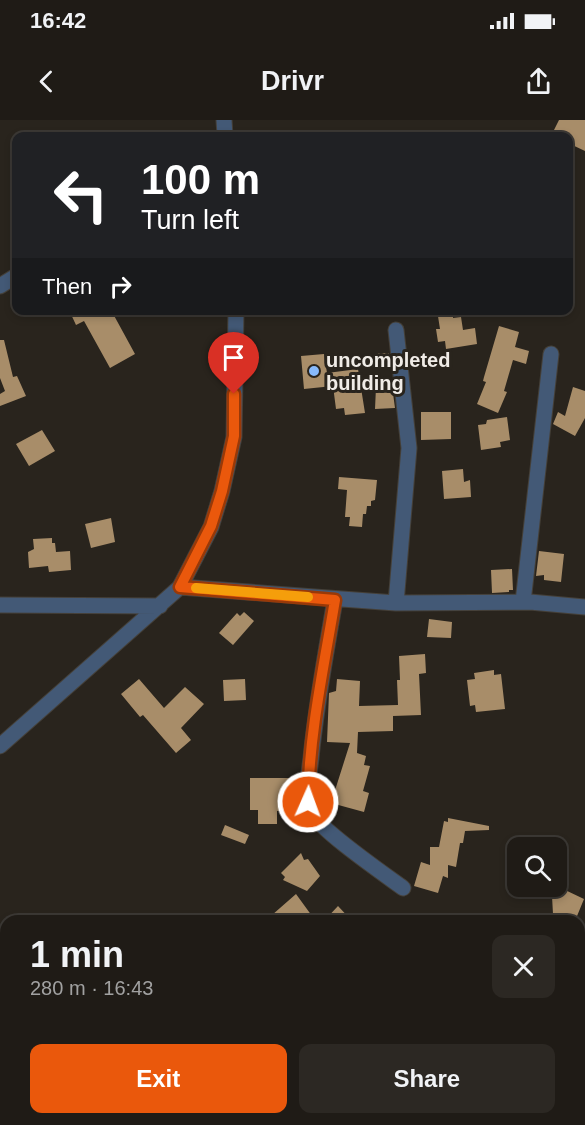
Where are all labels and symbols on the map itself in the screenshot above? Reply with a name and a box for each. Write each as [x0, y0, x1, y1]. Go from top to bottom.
pin [208, 332, 259, 394]
place label: uncompleted building [326, 349, 450, 394]
marker: uncompleted building [307, 364, 321, 378]
position arrow [276, 770, 340, 834]

